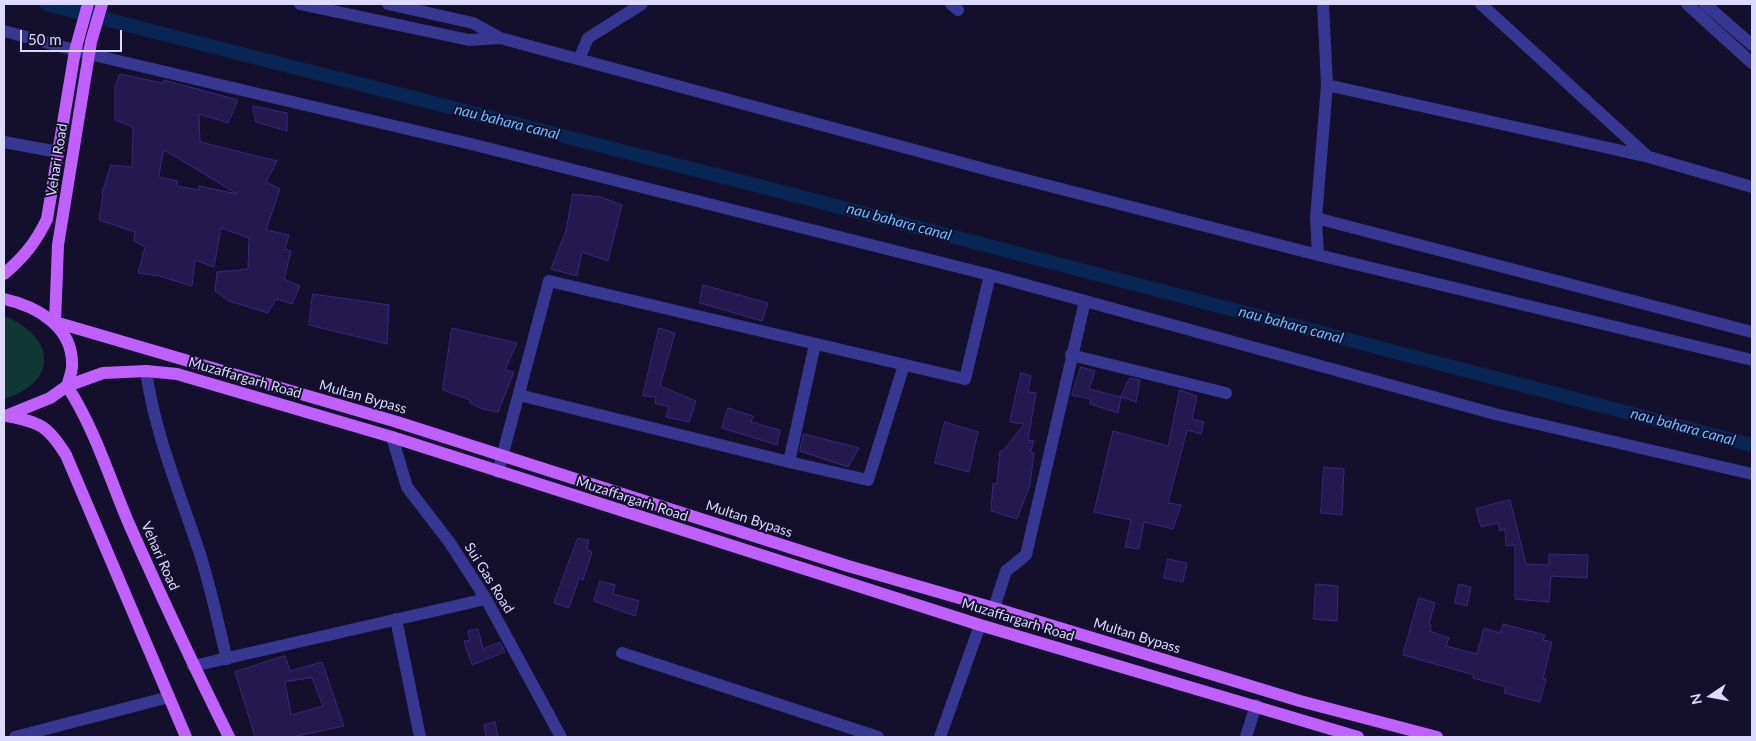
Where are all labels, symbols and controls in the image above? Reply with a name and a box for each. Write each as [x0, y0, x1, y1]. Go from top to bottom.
scale bar [22, 20, 125, 52]
text: 50 m [28, 30, 62, 48]
water label: nau bahara canal [453, 100, 561, 144]
street label: Vehari Road [43, 122, 71, 198]
water label: nau bahara canal [845, 199, 953, 245]
water label: nau bahara canal [1237, 302, 1345, 348]
street label: Muzaffargarh Road [187, 354, 303, 402]
street label: Multan Bypass [317, 376, 409, 418]
water label: nau bahara canal [1629, 404, 1737, 450]
street label: Muzaffargarh Road [574, 473, 690, 525]
street label: Multan Bypass [703, 497, 795, 541]
street label: Vehari Road [137, 519, 183, 593]
street label: Sui Gas Road [461, 540, 517, 616]
street label: Muzaffargarh Road [960, 595, 1076, 645]
street label: Multan Bypass [1091, 615, 1183, 657]
north arrow [1686, 671, 1736, 721]
text: N [1686, 692, 1705, 706]

